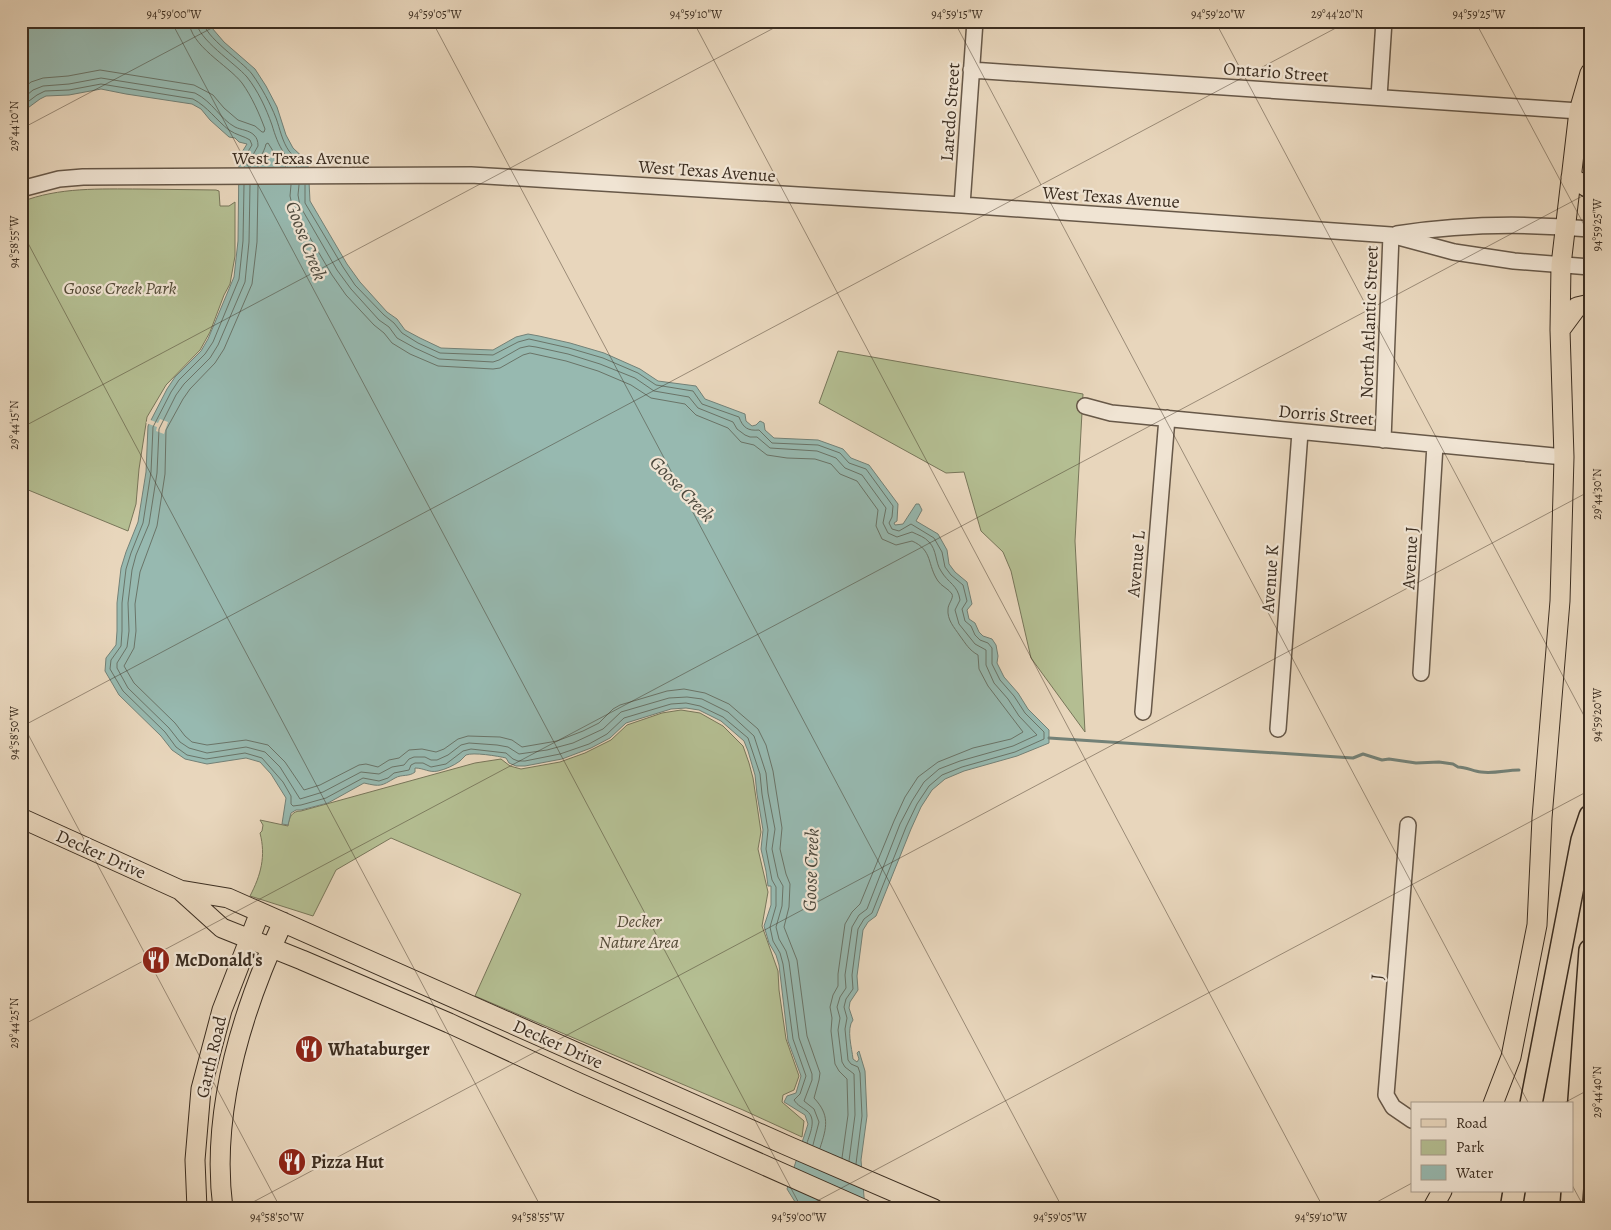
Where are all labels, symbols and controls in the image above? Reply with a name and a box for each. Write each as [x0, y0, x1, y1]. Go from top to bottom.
text: 94°59'00"W [147, 6, 202, 22]
text: 94°59'05"W [408, 6, 463, 22]
text: 94°59'10"W [670, 6, 723, 22]
text: 94°59'15"W [931, 6, 983, 22]
text: 94°59'20"W [1191, 6, 1246, 22]
text: 29°44'20"N [1311, 6, 1363, 22]
text: 94°59'25"W [1453, 6, 1506, 22]
street label: Ontario Street [1223, 56, 1329, 88]
street label: Laredo Street [935, 62, 965, 162]
text: 29°44'10"N [6, 100, 22, 151]
street label: West Texas Avenue [231, 146, 370, 170]
street label: West Texas Avenue [636, 154, 777, 188]
street label: West Texas Avenue [1040, 180, 1181, 214]
water label: Goose Creek [279, 197, 333, 285]
text: 94°59'25"W [1589, 198, 1605, 251]
text: 94°58'55"W [6, 215, 22, 268]
street label: North Atlantic Street [1354, 245, 1384, 399]
park label: Goose Creek Park [63, 276, 177, 300]
street label: Dorris Street [1277, 399, 1375, 431]
text: 29°44'15"N [6, 400, 22, 450]
water label: Goose Creek [644, 450, 720, 528]
text: 29°44'30"N [1589, 468, 1605, 520]
street label: Avenue J [1396, 526, 1424, 591]
street label: Avenue L [1121, 529, 1151, 599]
street label: Avenue K [1256, 543, 1284, 615]
text: 94°59'20"W [1589, 687, 1605, 742]
text: 94°58'50"W [6, 705, 22, 760]
street label: Decker Drive [52, 824, 150, 884]
water label: Goose Creek [797, 828, 825, 912]
park label: Decker Nature Area [599, 909, 679, 954]
restaurant icon: McDonald's [141, 945, 171, 975]
place label: McDonald's [175, 948, 263, 972]
street label: J [1365, 973, 1389, 981]
text: 29°44'25"N [6, 997, 22, 1048]
street label: Garth Road [190, 1013, 232, 1100]
street label: Decker Drive [509, 1014, 607, 1074]
restaurant icon: Whataburger [294, 1034, 324, 1064]
place label: Whataburger [327, 1037, 430, 1061]
text: 29°44'40"N [1589, 1066, 1605, 1118]
legend [1411, 1102, 1574, 1192]
text: Road [1456, 1113, 1488, 1133]
text: Park [1456, 1137, 1485, 1157]
restaurant icon: Pizza Hut [277, 1147, 307, 1177]
place label: Pizza Hut [311, 1150, 384, 1174]
text: Water [1455, 1163, 1493, 1183]
text: 94°58'50"W [250, 1209, 305, 1225]
text: 94°58'55"W [512, 1209, 565, 1225]
text: 94°59'00"W [772, 1209, 827, 1225]
text: 94°59'05"W [1033, 1209, 1088, 1225]
text: 94°59'10"W [1295, 1209, 1348, 1225]

